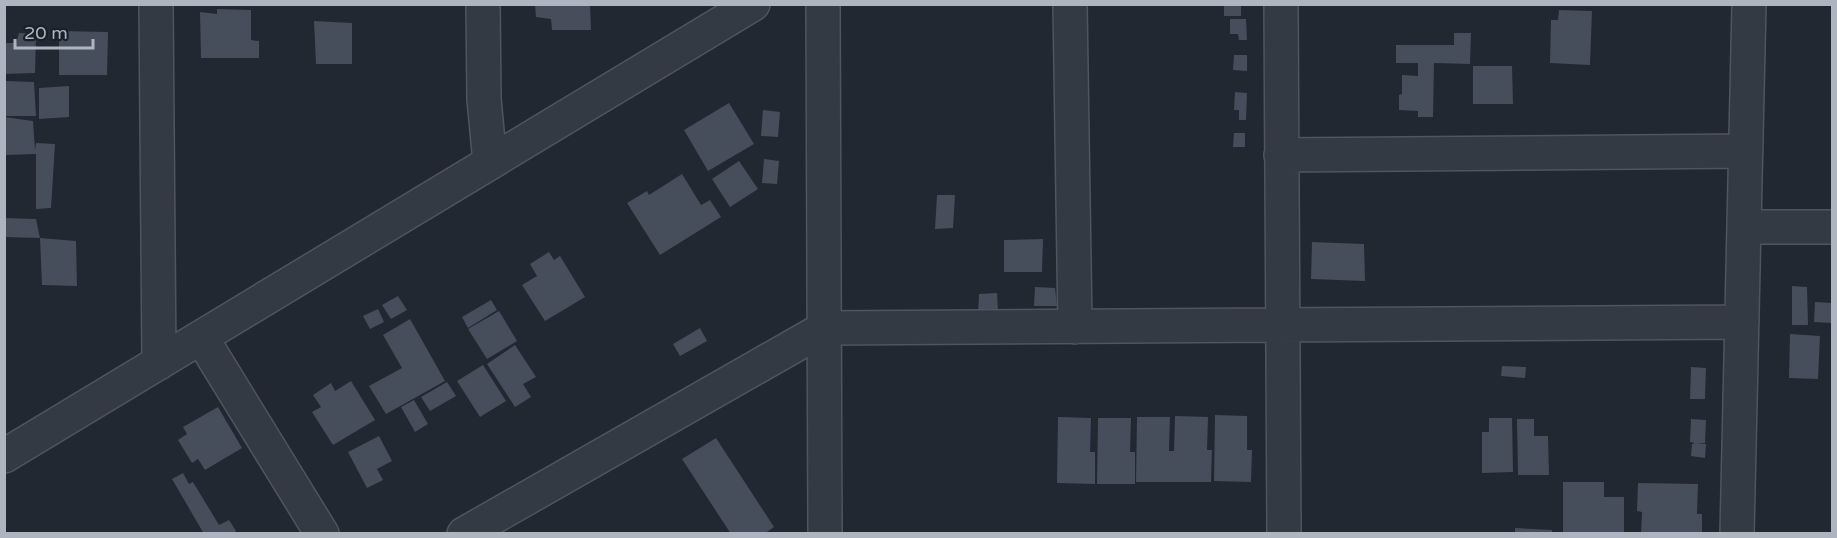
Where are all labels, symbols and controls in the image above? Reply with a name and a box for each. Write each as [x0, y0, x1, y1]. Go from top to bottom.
scale bar [15, 12, 93, 50]
text: 20 m [24, 22, 68, 44]

